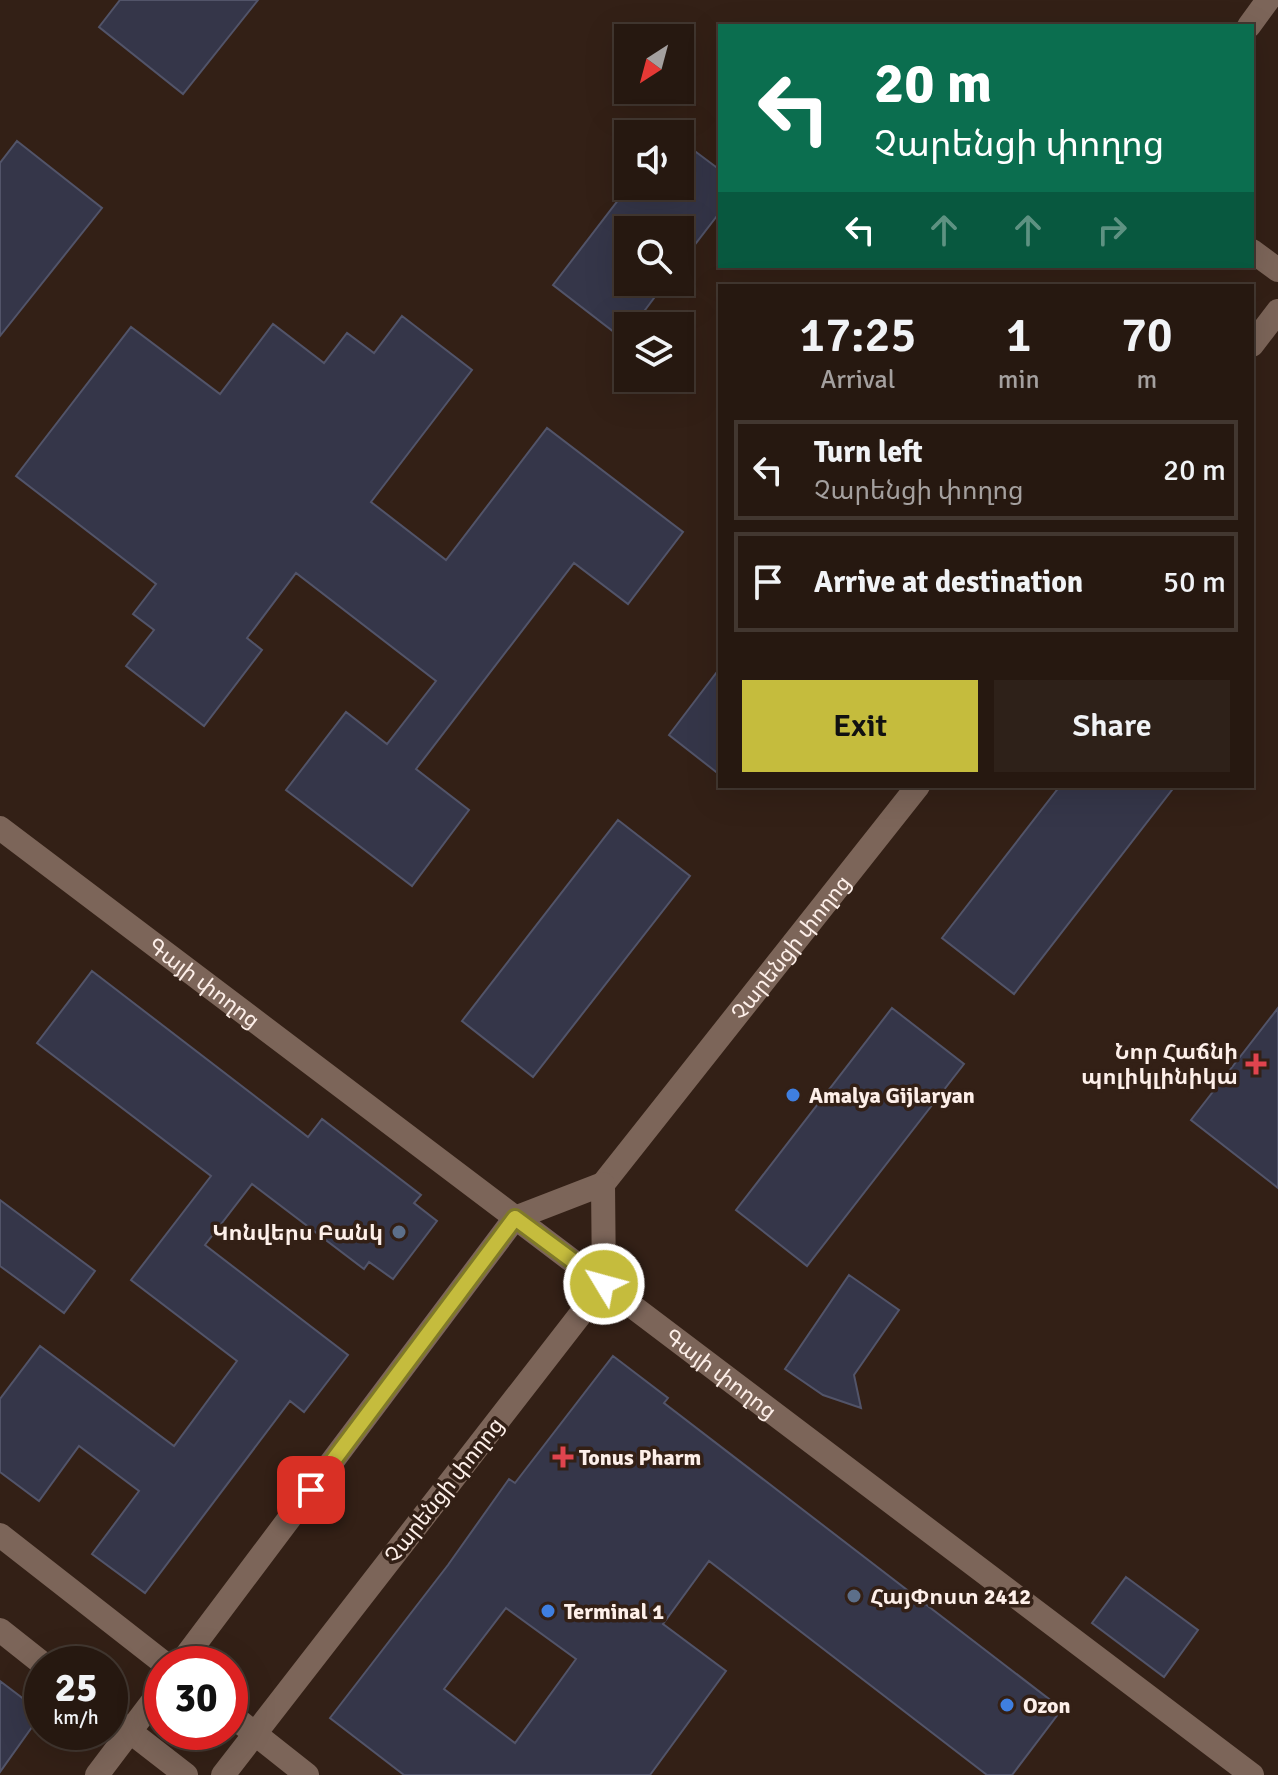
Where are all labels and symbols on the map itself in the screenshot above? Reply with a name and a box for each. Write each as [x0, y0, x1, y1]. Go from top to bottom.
north arrow [614, 24, 694, 104]
street label: Չարենցի փողոց [725, 869, 856, 1025]
street label: Գայի փողոց [143, 931, 265, 1033]
place label: Նոր Հաճնի պոլիկլինիկա [1081, 1038, 1238, 1090]
marker: Նոր Հաճնի պոլիկլինիկա [1245, 1053, 1267, 1075]
place label: Amalya Gijlaryan [809, 1082, 975, 1109]
marker: Amalya Gijlaryan [784, 1086, 802, 1104]
place label: Կոնվերս Բանկ [212, 1219, 383, 1246]
marker: Կոնվերս Բանկ [390, 1223, 408, 1241]
position arrow [562, 1242, 646, 1326]
street label: Գայի փողոց [660, 1322, 782, 1424]
street label: Չարենցի փողոց [379, 1412, 509, 1568]
place label: Tonus Pharm [579, 1444, 701, 1471]
marker: Tonus Pharm [554, 1448, 572, 1466]
pin [277, 1456, 345, 1524]
place label: ՀայՓոստ 2412 [870, 1583, 1031, 1610]
marker: ՀայՓոստ 2412 [845, 1587, 863, 1605]
place label: Terminal 1 [564, 1598, 664, 1625]
marker: Terminal 1 [539, 1602, 557, 1620]
speed limit sign: 30 [144, 1646, 248, 1750]
place label: Ozon [1023, 1692, 1071, 1719]
marker: Ozon [998, 1696, 1016, 1714]

